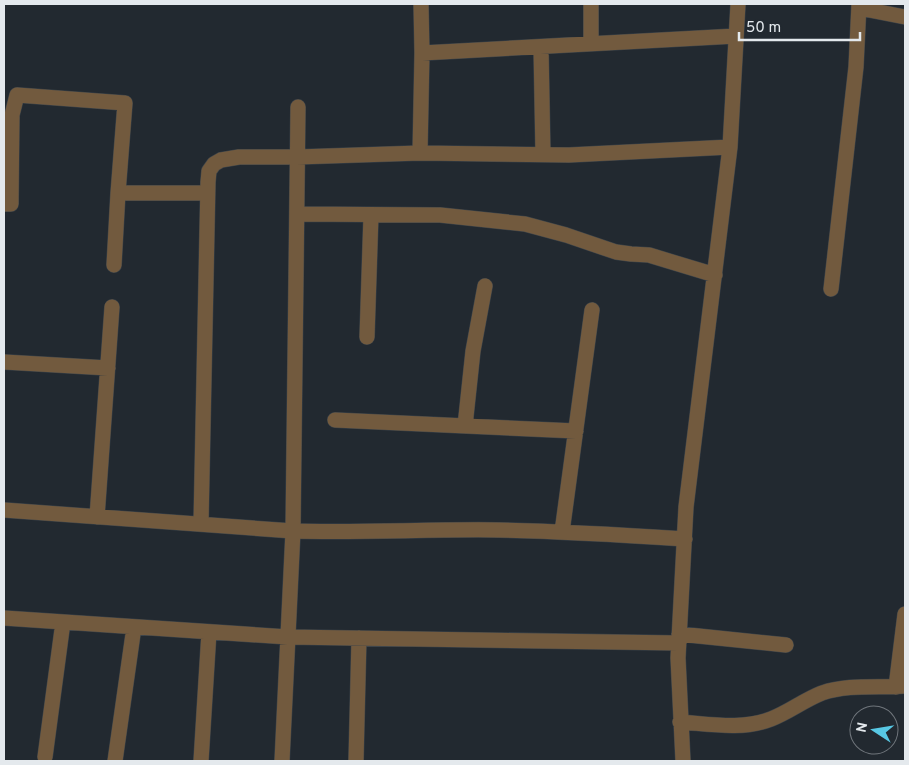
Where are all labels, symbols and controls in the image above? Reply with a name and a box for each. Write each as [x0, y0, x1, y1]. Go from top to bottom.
scale bar [739, 10, 860, 42]
text: 50 m [746, 19, 781, 38]
north arrow [849, 705, 899, 755]
text: N [853, 721, 872, 734]

